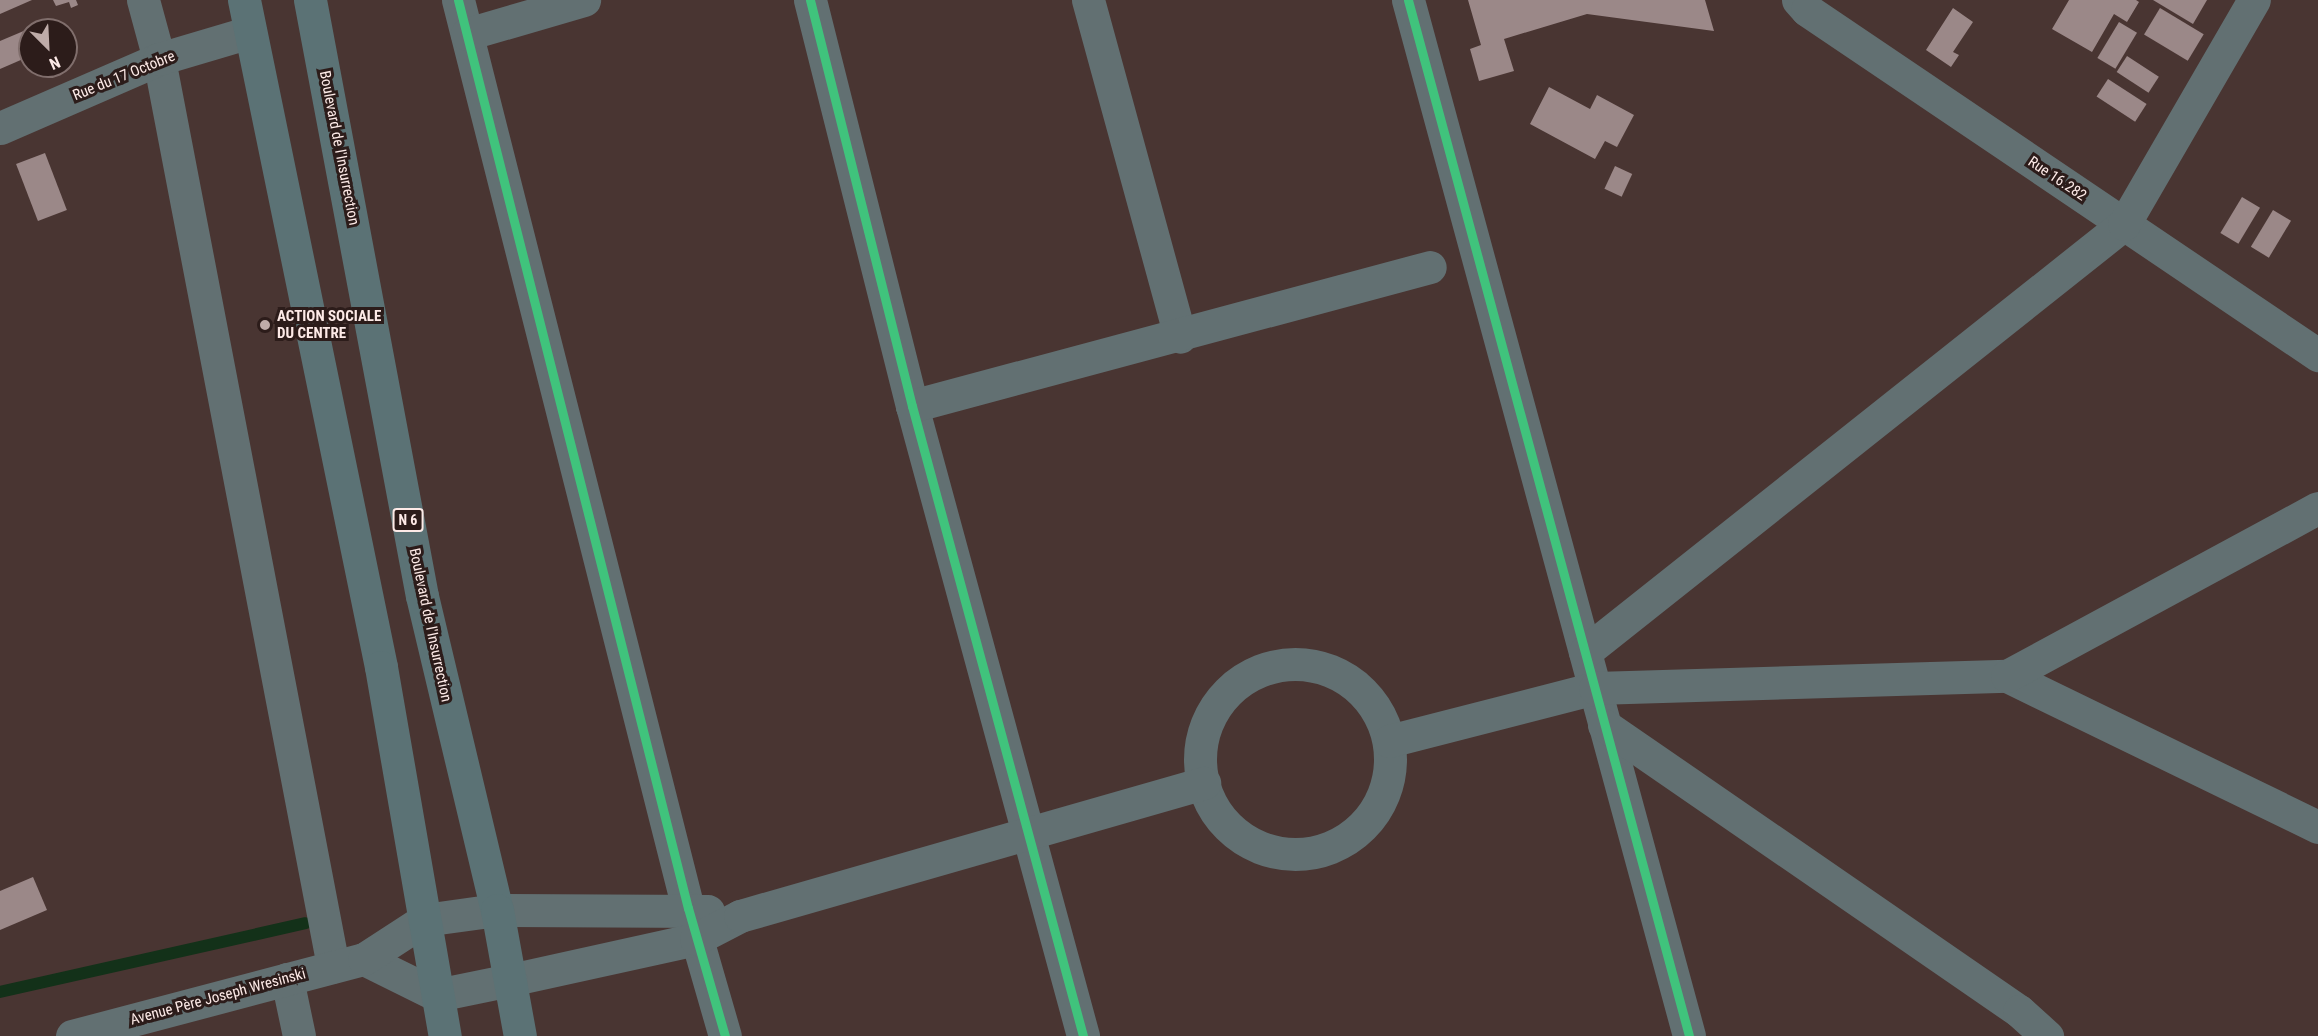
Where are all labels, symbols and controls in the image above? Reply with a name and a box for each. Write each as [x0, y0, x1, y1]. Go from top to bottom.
north arrow [18, 18, 78, 78]
street label: Rue du 17 Octobre [70, 47, 178, 105]
text: N [46, 52, 63, 74]
street label: Boulevard de l'Insurrection [315, 69, 363, 227]
street label: Rue 16.282 [2024, 153, 2090, 205]
place label: ACTION SOCIALE DU CENTRE [277, 307, 381, 342]
marker: ACTION SOCIALE DU CENTRE [258, 318, 272, 332]
road number: N 6 [392, 509, 424, 531]
street label: Boulevard de l'Insurrection [405, 546, 455, 704]
street label: Avenue Père Joseph Wresinski [128, 965, 308, 1029]

